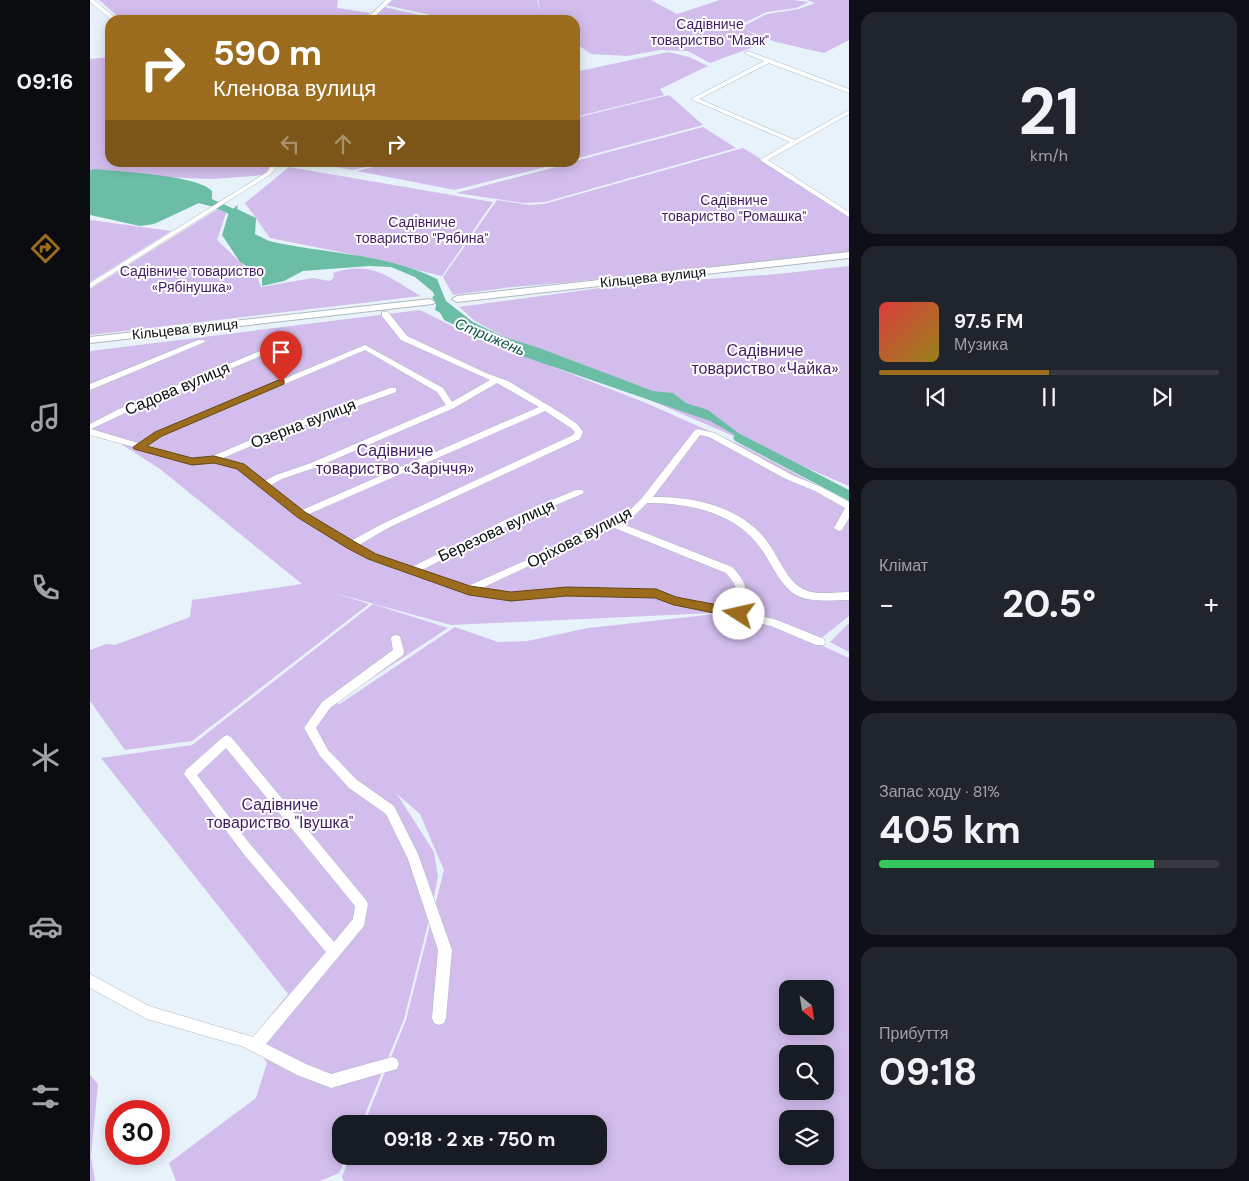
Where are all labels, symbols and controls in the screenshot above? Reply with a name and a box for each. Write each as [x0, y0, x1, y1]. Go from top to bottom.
park label: Садівниче товариство "Маяк" [651, 15, 769, 49]
text: 590 m [213, 30, 322, 76]
icon: right [130, 35, 195, 100]
text: 09:16 [16, 67, 74, 96]
text: 21 [1018, 70, 1080, 154]
text: Кленова вулиця [213, 74, 376, 103]
icon: left [276, 130, 304, 158]
icon: ahead [329, 130, 357, 158]
icon: right [382, 130, 410, 158]
text: km/h [1030, 145, 1068, 166]
park label: Садівниче товариство "Ромашка" [662, 191, 806, 225]
park label: Садівниче товариство "Рябина" [356, 213, 488, 247]
icon: directions [28, 231, 63, 266]
park label: Садівниче товариство «Рябінушка» [120, 262, 264, 296]
street label: Кільцева вулиця [599, 262, 707, 292]
text: 97.5 FM [954, 309, 1023, 334]
water label: Стрижень [452, 313, 528, 361]
street label: Кільцева вулиця [131, 314, 239, 344]
pin [260, 331, 302, 382]
text: Музика [954, 334, 1008, 355]
icon: arrive [267, 338, 295, 366]
park label: Садівниче товариство «Чайка» [691, 340, 839, 379]
street label: Садова вулиця [121, 357, 233, 420]
icon: previous [922, 383, 950, 411]
icon: pause [1035, 383, 1063, 411]
icon: next [1148, 383, 1176, 411]
street label: Озерна вулиця [247, 394, 359, 453]
icon: music [28, 400, 63, 435]
park label: Садівниче товариство «Заріччя» [316, 440, 474, 479]
street label: Березова вулиця [435, 494, 558, 567]
street label: Оріхова вулиця [523, 502, 635, 573]
text: Клімат [879, 555, 928, 576]
icon: phone [28, 570, 63, 605]
text: 20.5° [1002, 579, 1096, 629]
text: − [879, 586, 894, 623]
text: + [1204, 586, 1219, 623]
position arrow [712, 587, 764, 639]
icon: climate [28, 740, 63, 775]
text: Запас ходу · 81% [879, 781, 1000, 802]
park label: Садівниче товариство "Івушка" [207, 794, 354, 833]
text: 405 km [879, 805, 1021, 855]
icon: car [28, 909, 63, 944]
north arrow [779, 980, 834, 1035]
map controls [779, 980, 834, 1165]
text: Прибуття [879, 1023, 948, 1044]
button: search [779, 1045, 834, 1100]
text: 09:18 [879, 1047, 977, 1097]
icon: filters [28, 1079, 63, 1114]
speed limit sign: 30 [105, 1100, 170, 1165]
button: layers [779, 1110, 834, 1165]
text: 09:18 · 2 хв · 750 m [384, 1127, 555, 1152]

